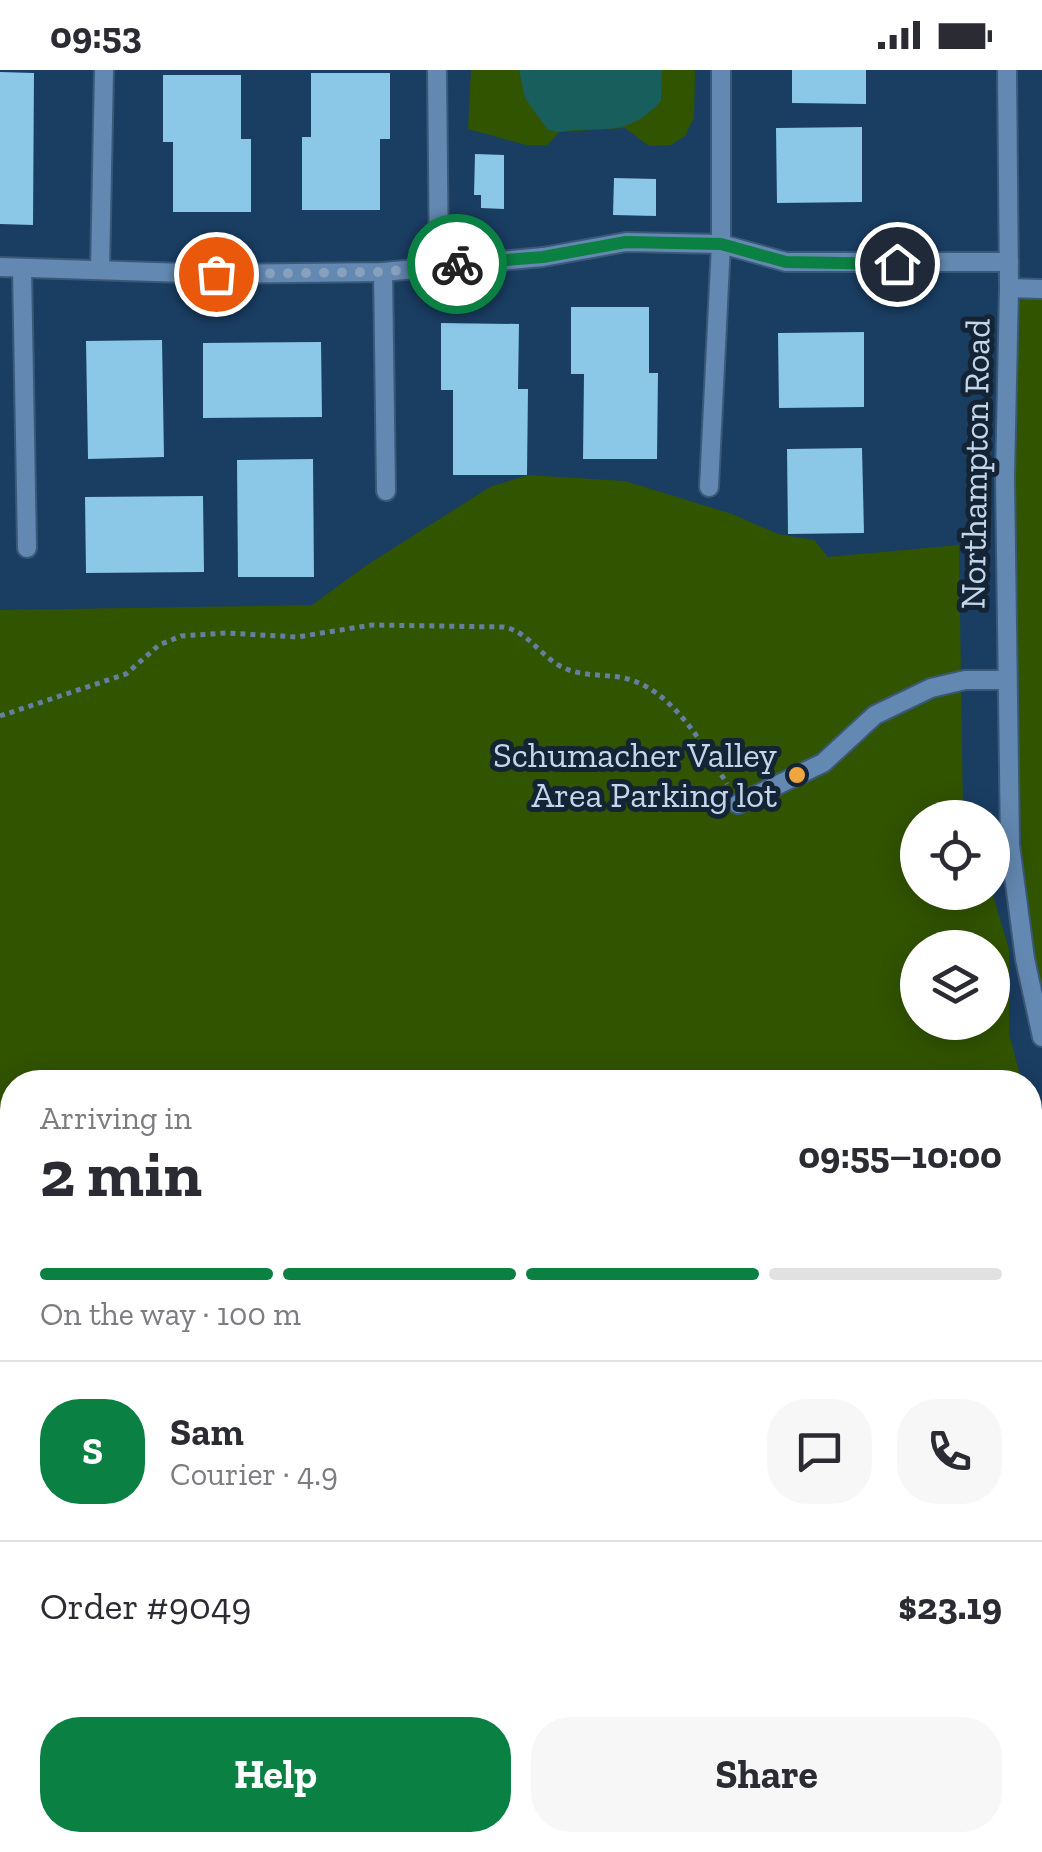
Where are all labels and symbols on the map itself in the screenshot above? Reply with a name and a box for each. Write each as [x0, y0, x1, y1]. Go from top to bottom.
courier [407, 214, 507, 314]
pin [855, 222, 940, 307]
pin [174, 232, 259, 317]
street label: Northampton Road [951, 318, 999, 610]
place label: Schumacher Valley Area Parking lot [493, 734, 777, 816]
marker: Schumacher Valley Area Parking lot [786, 764, 808, 786]

